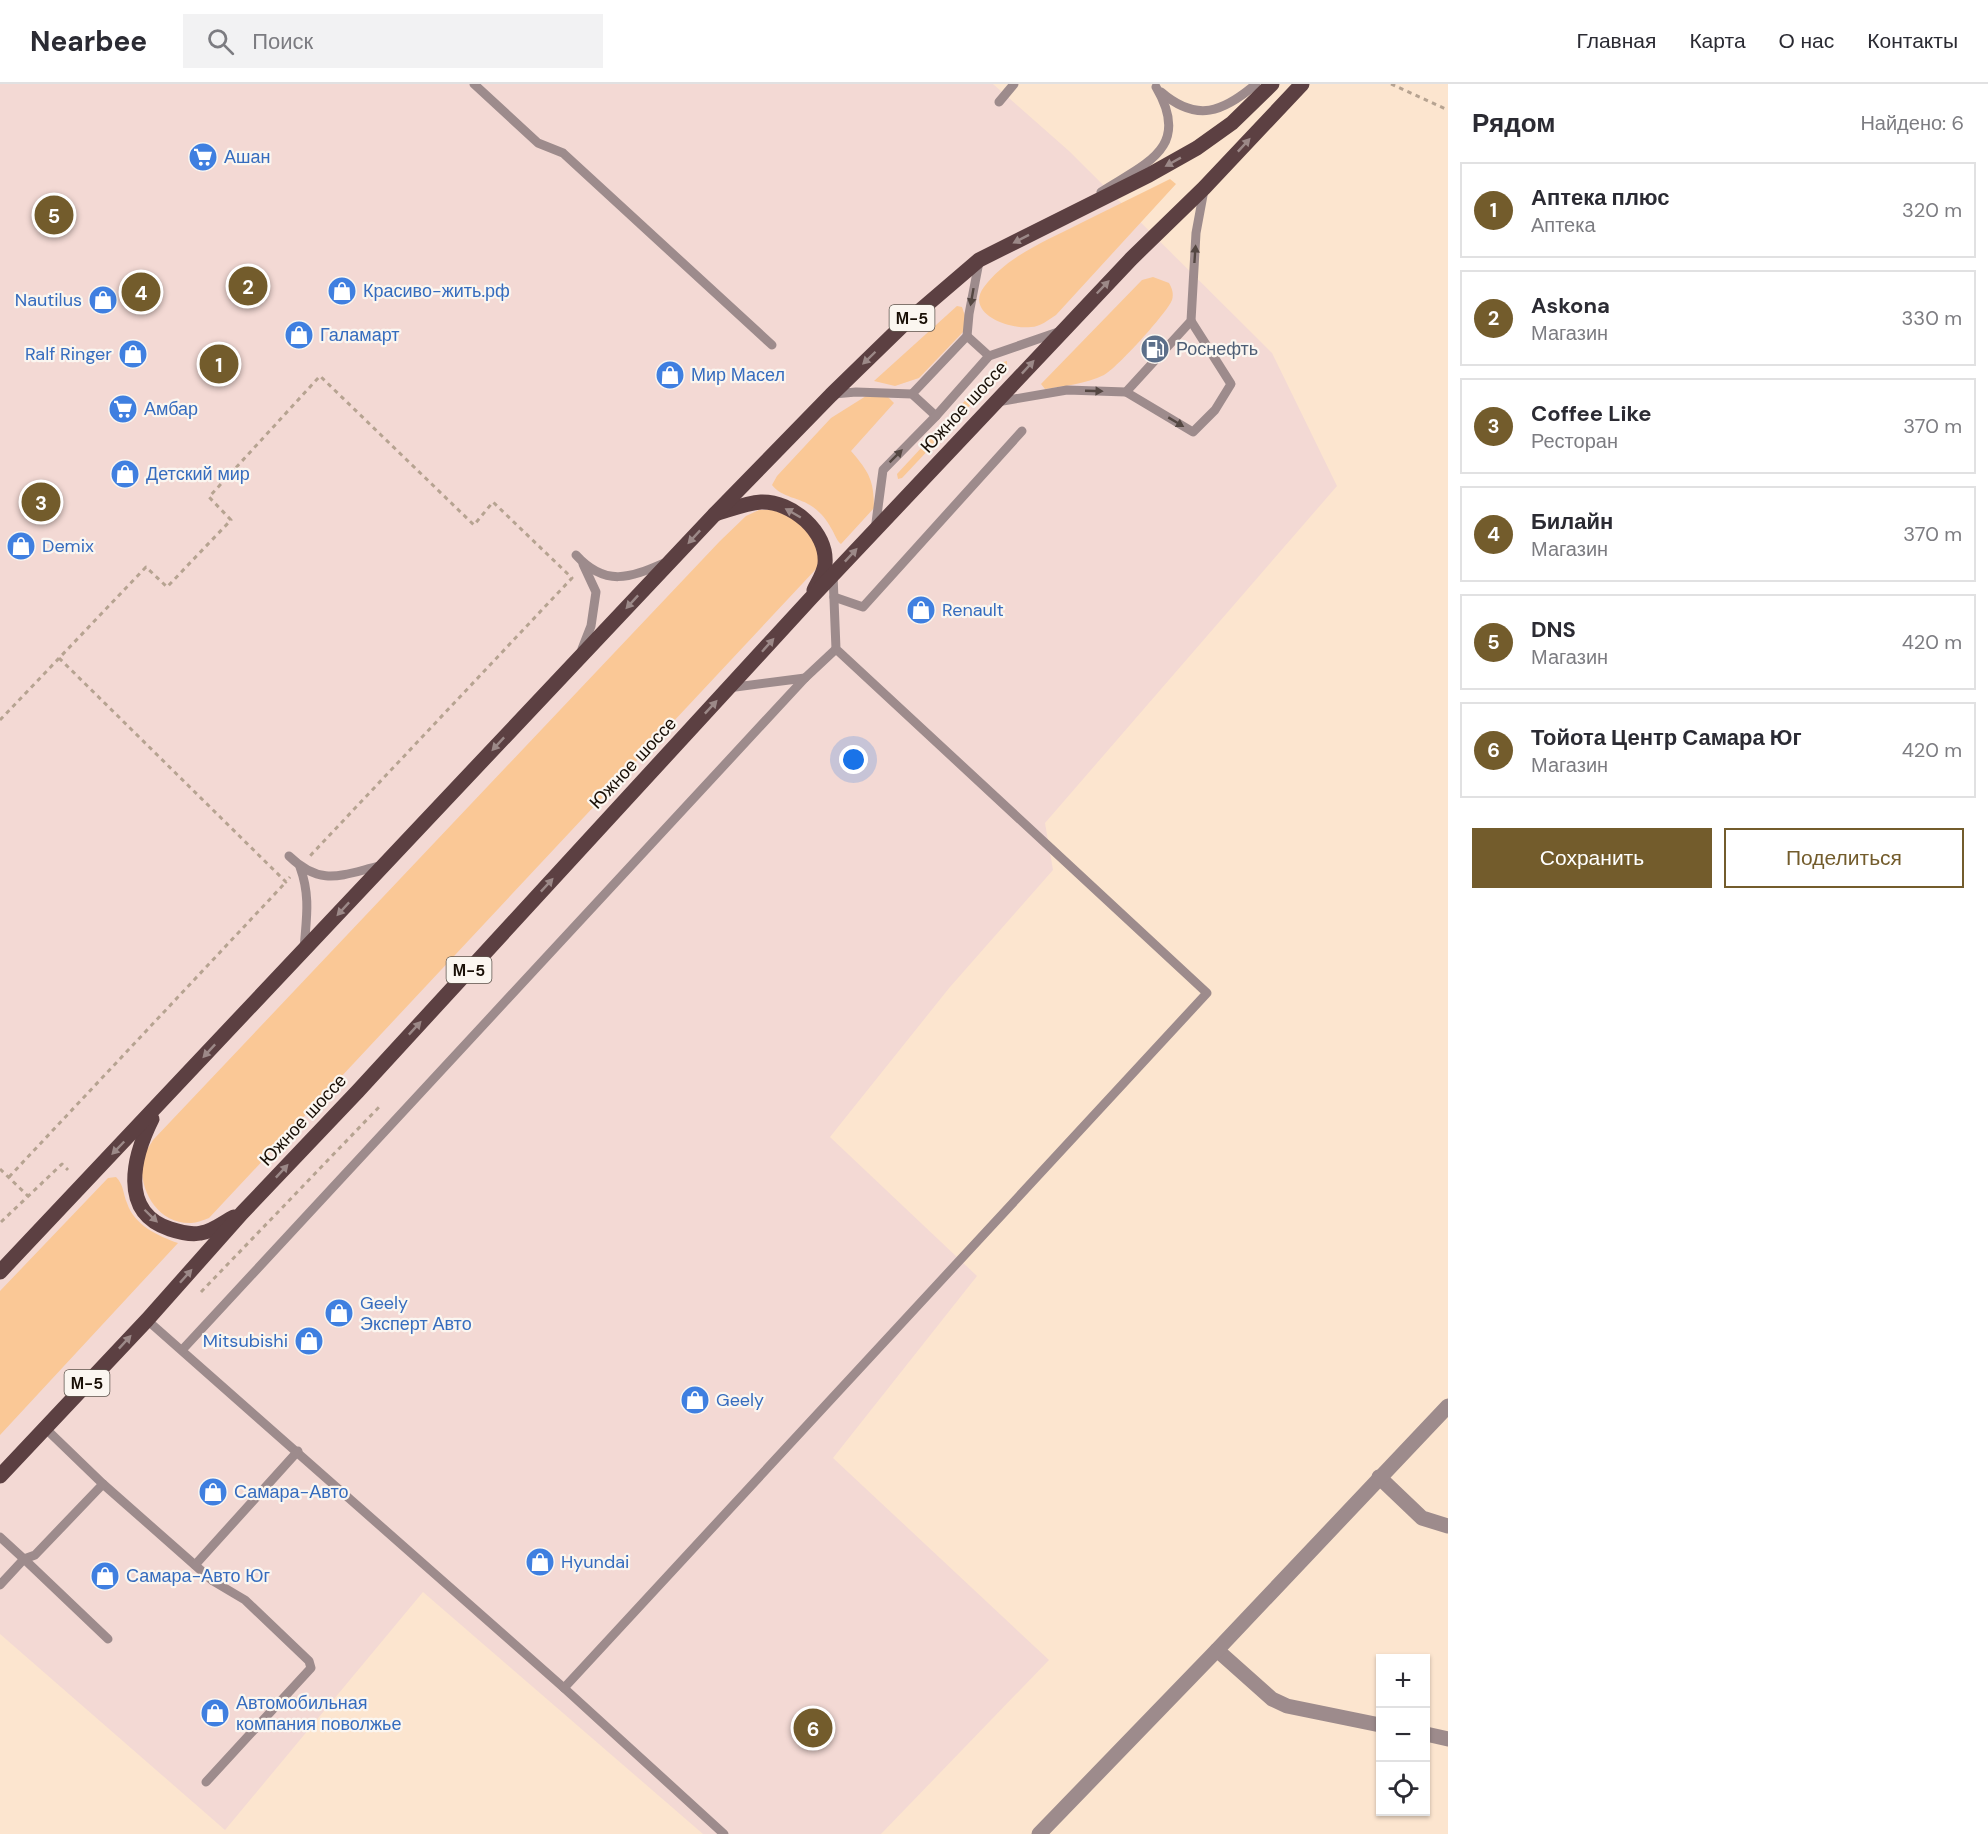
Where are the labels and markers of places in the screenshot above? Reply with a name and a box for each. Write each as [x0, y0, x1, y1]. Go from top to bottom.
supermarket icon: Ашан [187, 141, 219, 173]
place label: Ашан [224, 145, 270, 169]
pin: 5 [34, 192, 74, 238]
pin: 2 [228, 264, 268, 308]
pin: 4 [122, 270, 160, 314]
shop icon: Красиво-жить.рф [326, 275, 358, 307]
place label: Красиво-жить.рф [363, 279, 510, 303]
shop icon: Nautilus [87, 284, 119, 316]
place label: Nautilus [15, 288, 82, 312]
shop icon: Галамарт [283, 319, 315, 351]
place label: Галамарт [320, 323, 400, 347]
fuel station icon: Роснефть [1139, 333, 1171, 365]
place label: Роснефть [1176, 337, 1258, 361]
shop icon: Ralf Ringer [117, 338, 149, 370]
place label: Ralf Ringer [25, 342, 112, 366]
pin: 1 [200, 342, 238, 386]
shop icon: Мир Масел [654, 359, 686, 391]
place label: Мир Масел [691, 363, 785, 387]
supermarket icon: Амбар [107, 393, 139, 425]
place label: Амбар [144, 397, 198, 421]
shop icon: Детский мир [109, 458, 141, 490]
place label: Детский мир [146, 462, 250, 486]
pin: 3 [22, 480, 60, 524]
shop icon: Demix [5, 530, 37, 562]
place label: Demix [42, 534, 94, 558]
shop icon: Renault [905, 594, 937, 626]
place label: Renault [942, 598, 1004, 622]
place label: Geely Эксперт Авто [360, 1291, 472, 1336]
shop icon: Geely Эксперт Авто [323, 1297, 355, 1329]
shop icon: Mitsubishi [293, 1325, 325, 1357]
place label: Mitsubishi [203, 1329, 288, 1353]
shop icon: Geely [679, 1384, 711, 1416]
place label: Geely [716, 1388, 764, 1412]
shop icon: Самара-Авто [197, 1476, 229, 1508]
place label: Самара-Авто [234, 1480, 349, 1504]
shop icon: Hyundai [524, 1546, 556, 1578]
place label: Hyundai [561, 1550, 629, 1574]
shop icon: Самара-Авто Юг [89, 1560, 121, 1592]
place label: Самара-Авто Юг [126, 1564, 271, 1588]
place label: Автомобильная компания поволжье [236, 1691, 401, 1736]
shop icon: Автомобильная компания поволжье [199, 1697, 231, 1729]
pin: 6 [794, 1706, 832, 1750]

